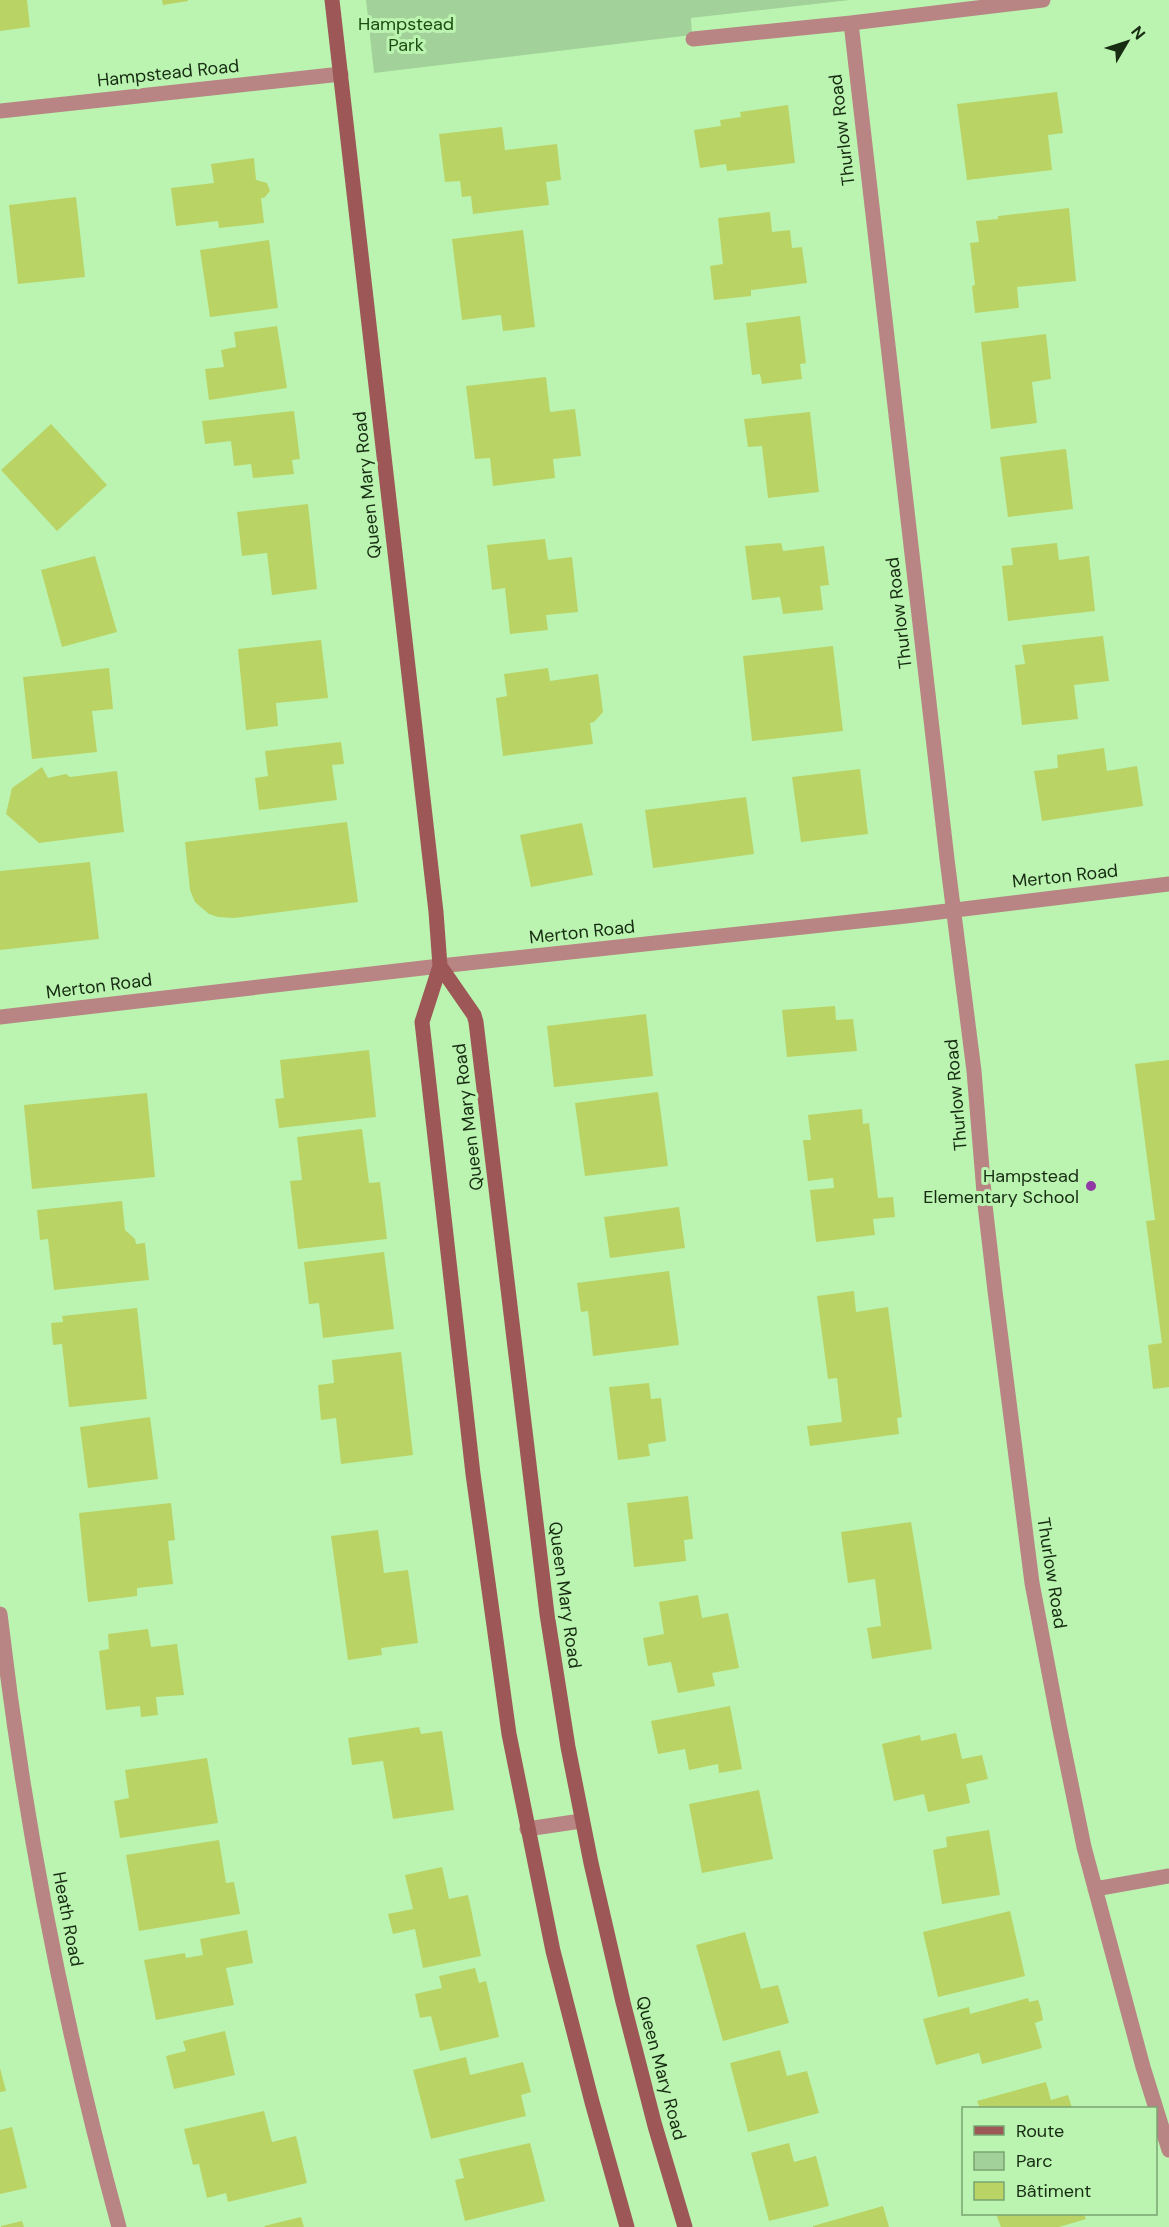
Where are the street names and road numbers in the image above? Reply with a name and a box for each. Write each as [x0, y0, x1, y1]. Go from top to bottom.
street label: Hampstead Road [96, 54, 240, 92]
street label: Thurlow Road [823, 73, 861, 187]
street label: Queen Mary Road [347, 410, 387, 560]
street label: Thurlow Road [880, 556, 918, 670]
street label: Merton Road [1011, 858, 1119, 894]
street label: Merton Road [528, 914, 636, 950]
street label: Merton Road [45, 968, 153, 1004]
street label: Thurlow Road [939, 1038, 973, 1152]
street label: Queen Mary Road [447, 1042, 489, 1192]
street label: Thurlow Road [1031, 1516, 1073, 1630]
street label: Queen Mary Road [543, 1520, 587, 1670]
street label: Heath Road [47, 1870, 89, 1968]
street label: Queen Mary Road [630, 1993, 692, 2143]

